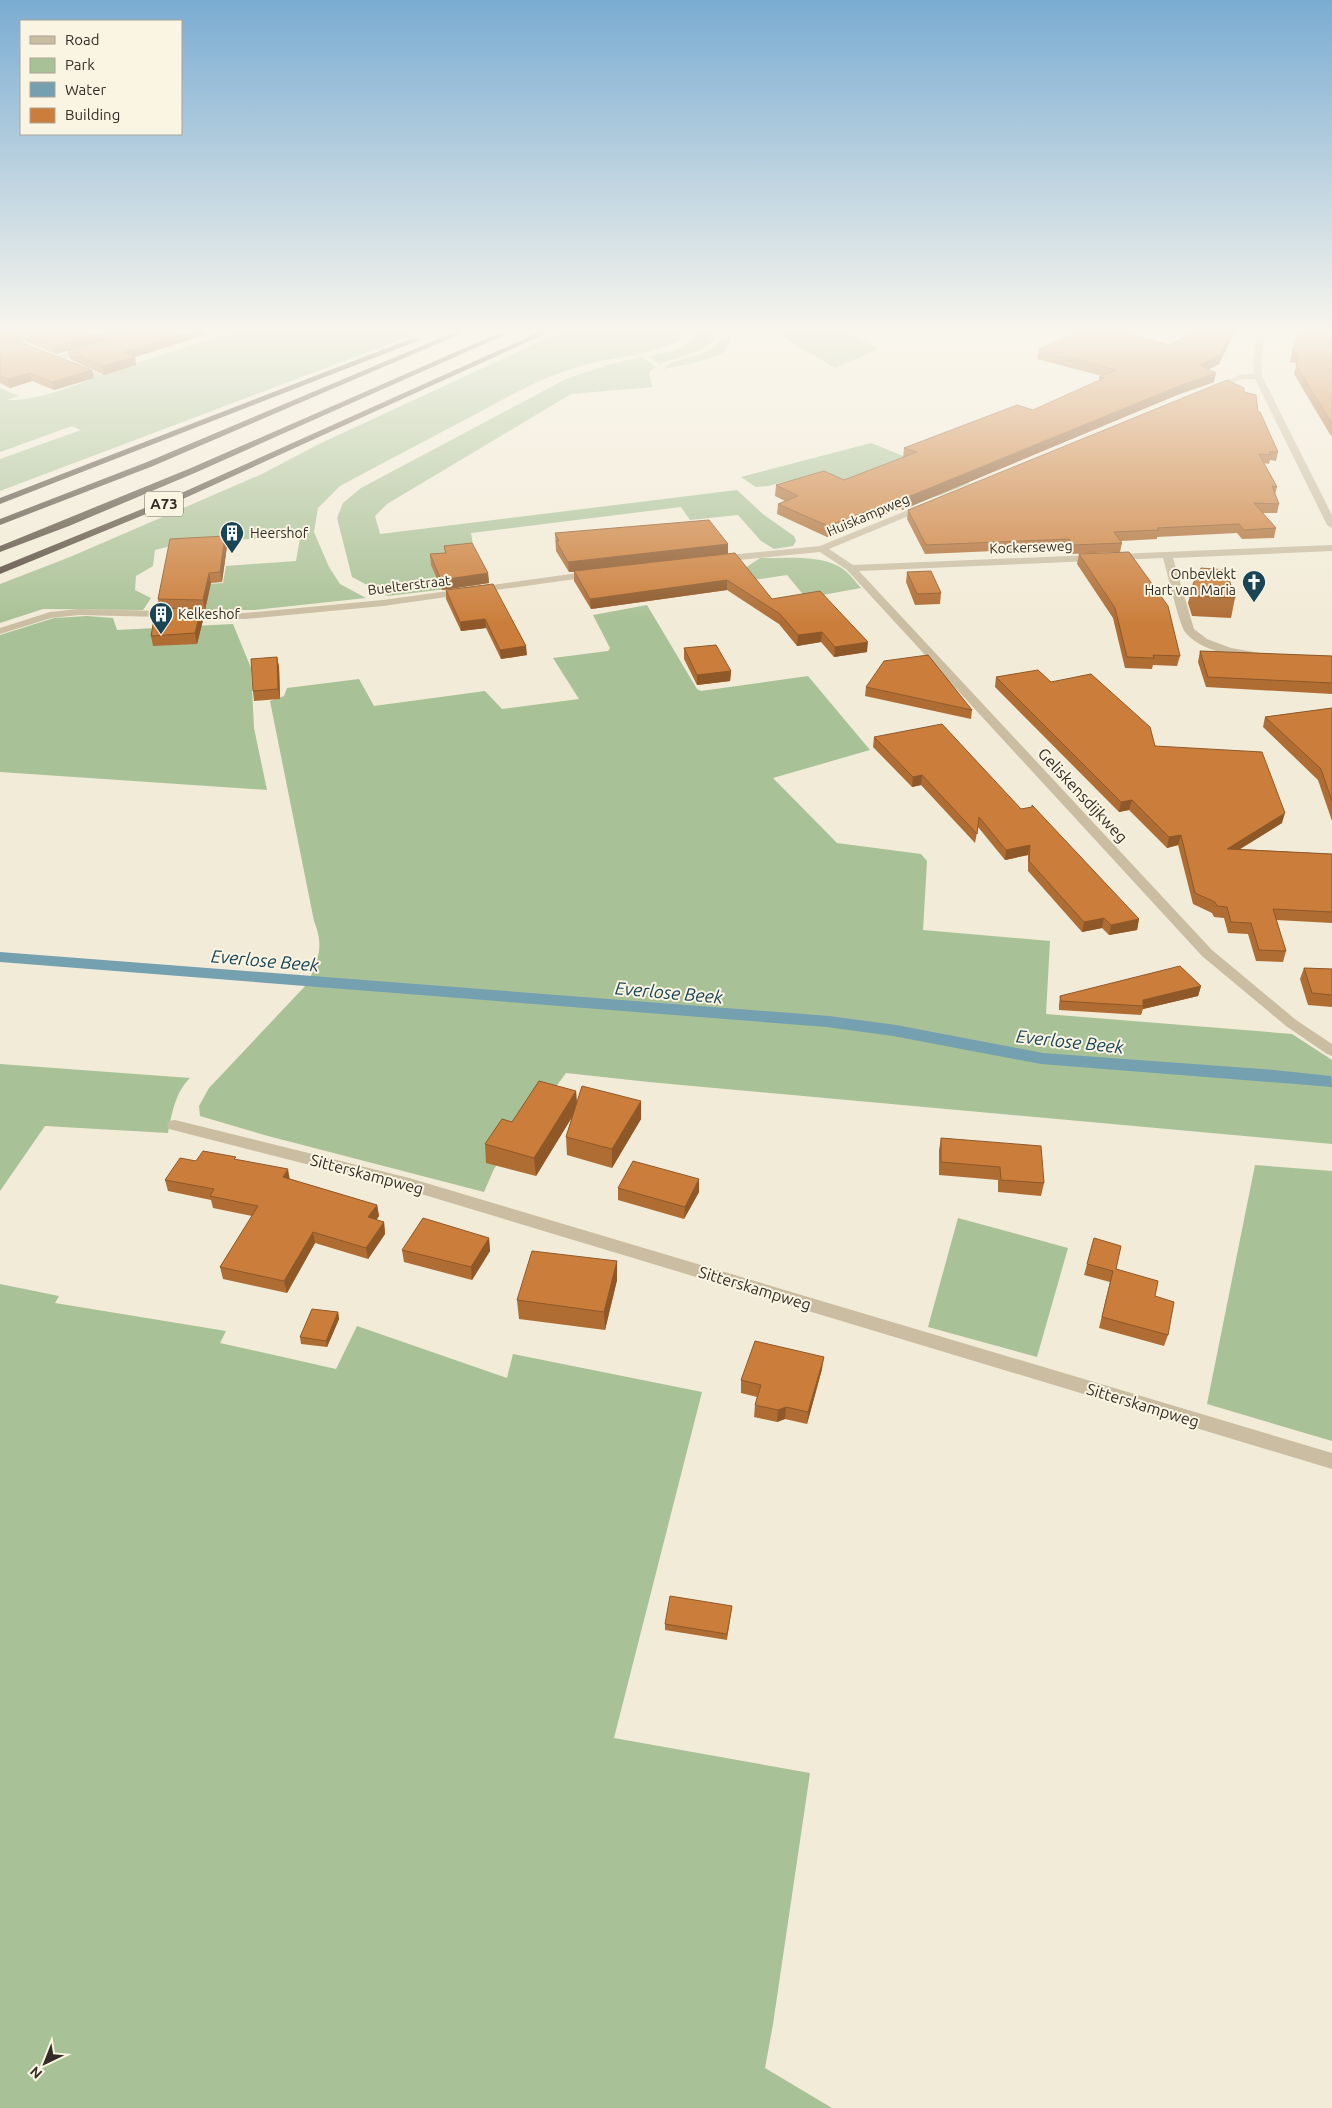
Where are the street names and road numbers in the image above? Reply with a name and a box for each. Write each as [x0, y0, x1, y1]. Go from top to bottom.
street label: Huiskampweg [824, 490, 912, 540]
road number: A73 [145, 492, 183, 516]
street label: Kockerseweg [989, 538, 1073, 556]
street label: Buelterstraat [367, 572, 452, 598]
street label: Geliskensdijkweg [1035, 744, 1131, 846]
street label: Sitterskampweg [308, 1150, 426, 1198]
street label: Sitterskampweg [697, 1262, 813, 1314]
street label: Sitterskampweg [1085, 1379, 1201, 1431]

